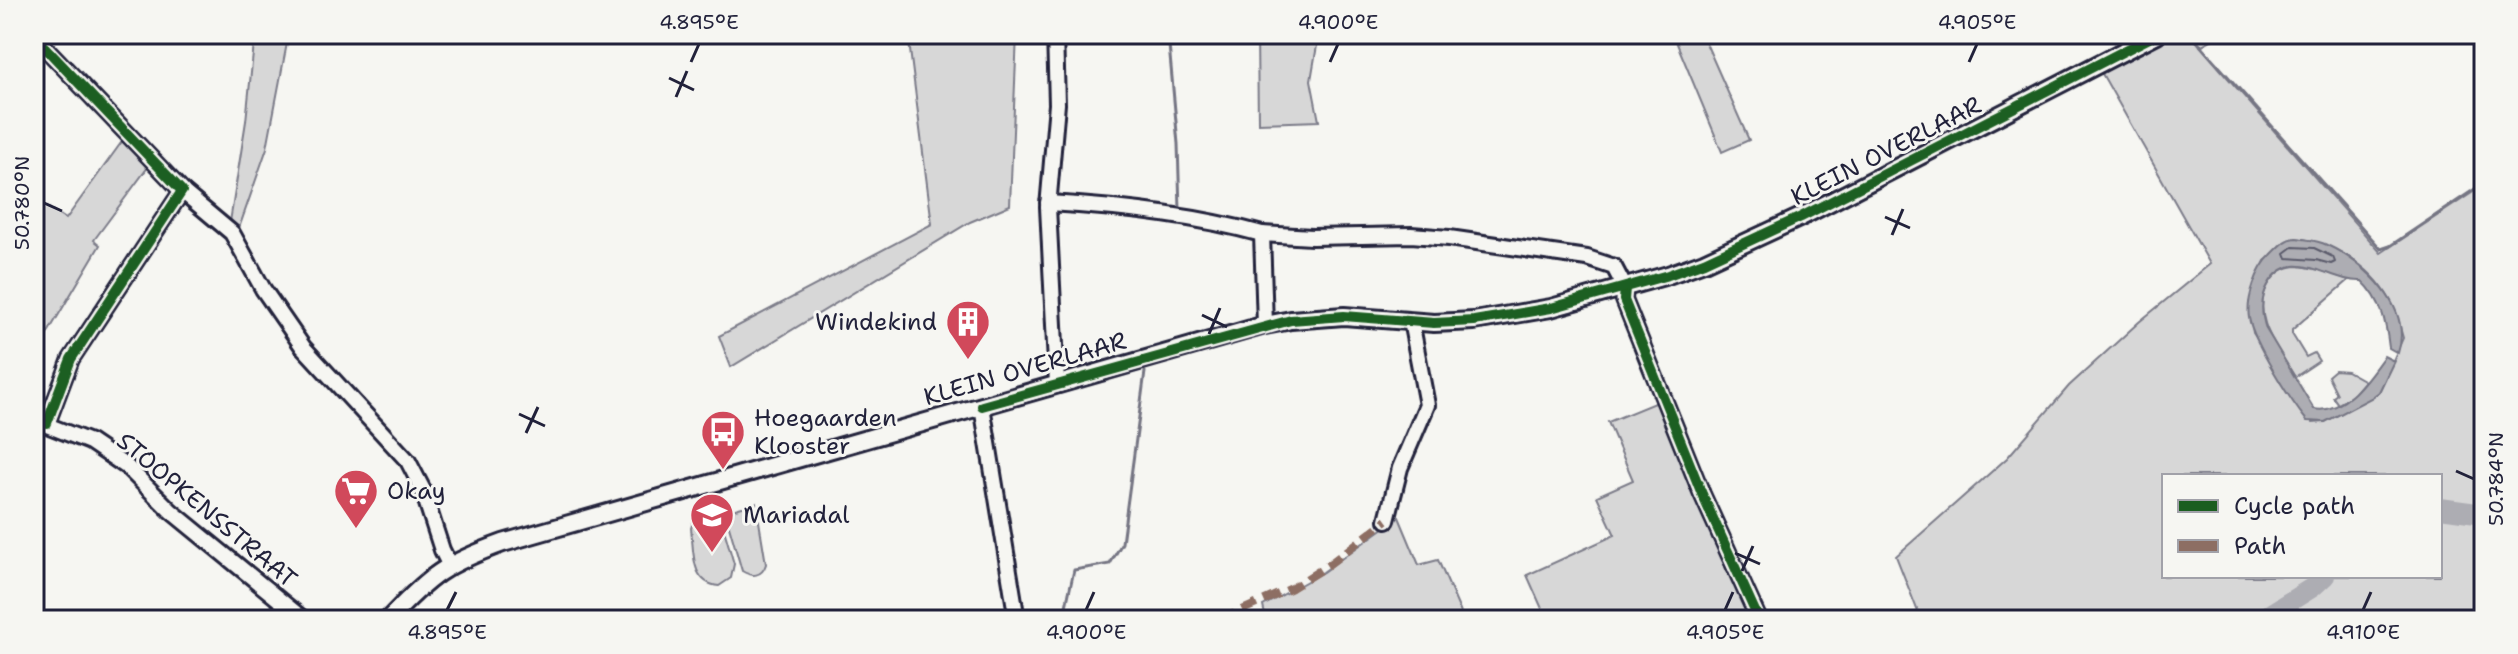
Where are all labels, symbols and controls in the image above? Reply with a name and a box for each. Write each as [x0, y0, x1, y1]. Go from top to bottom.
text: 4.895°E [659, 9, 739, 35]
text: 4.900°E [1298, 9, 1378, 35]
text: 4.905°E [1938, 9, 2016, 35]
street label: KLEIN OVERLAAR [1785, 89, 1987, 213]
text: 50.780°N [9, 156, 35, 250]
building icon: Windekind [944, 298, 992, 361]
place label: Windekind [815, 306, 937, 338]
street label: KLEIN OVERLAAR [920, 325, 1130, 413]
place label: Hoegaarden Klooster [754, 402, 897, 462]
bus stop icon: Hoegaarden Klooster [699, 408, 747, 471]
street label: STOOPKENSSTRAAT [110, 425, 304, 595]
text: 50.784°N [2483, 432, 2509, 526]
supermarket icon: Okay [332, 467, 380, 530]
legend [2162, 474, 2442, 578]
place label: Okay [387, 475, 446, 507]
text: Cycle path [2234, 490, 2355, 522]
school or university icon: Mariadal [688, 491, 736, 554]
place label: Mariadal [743, 499, 850, 531]
text: Path [2234, 530, 2286, 562]
text: 4.895°E [407, 619, 487, 645]
text: 4.900°E [1046, 619, 1126, 645]
text: 4.905°E [1686, 619, 1764, 645]
text: 4.910°E [2326, 619, 2400, 645]

